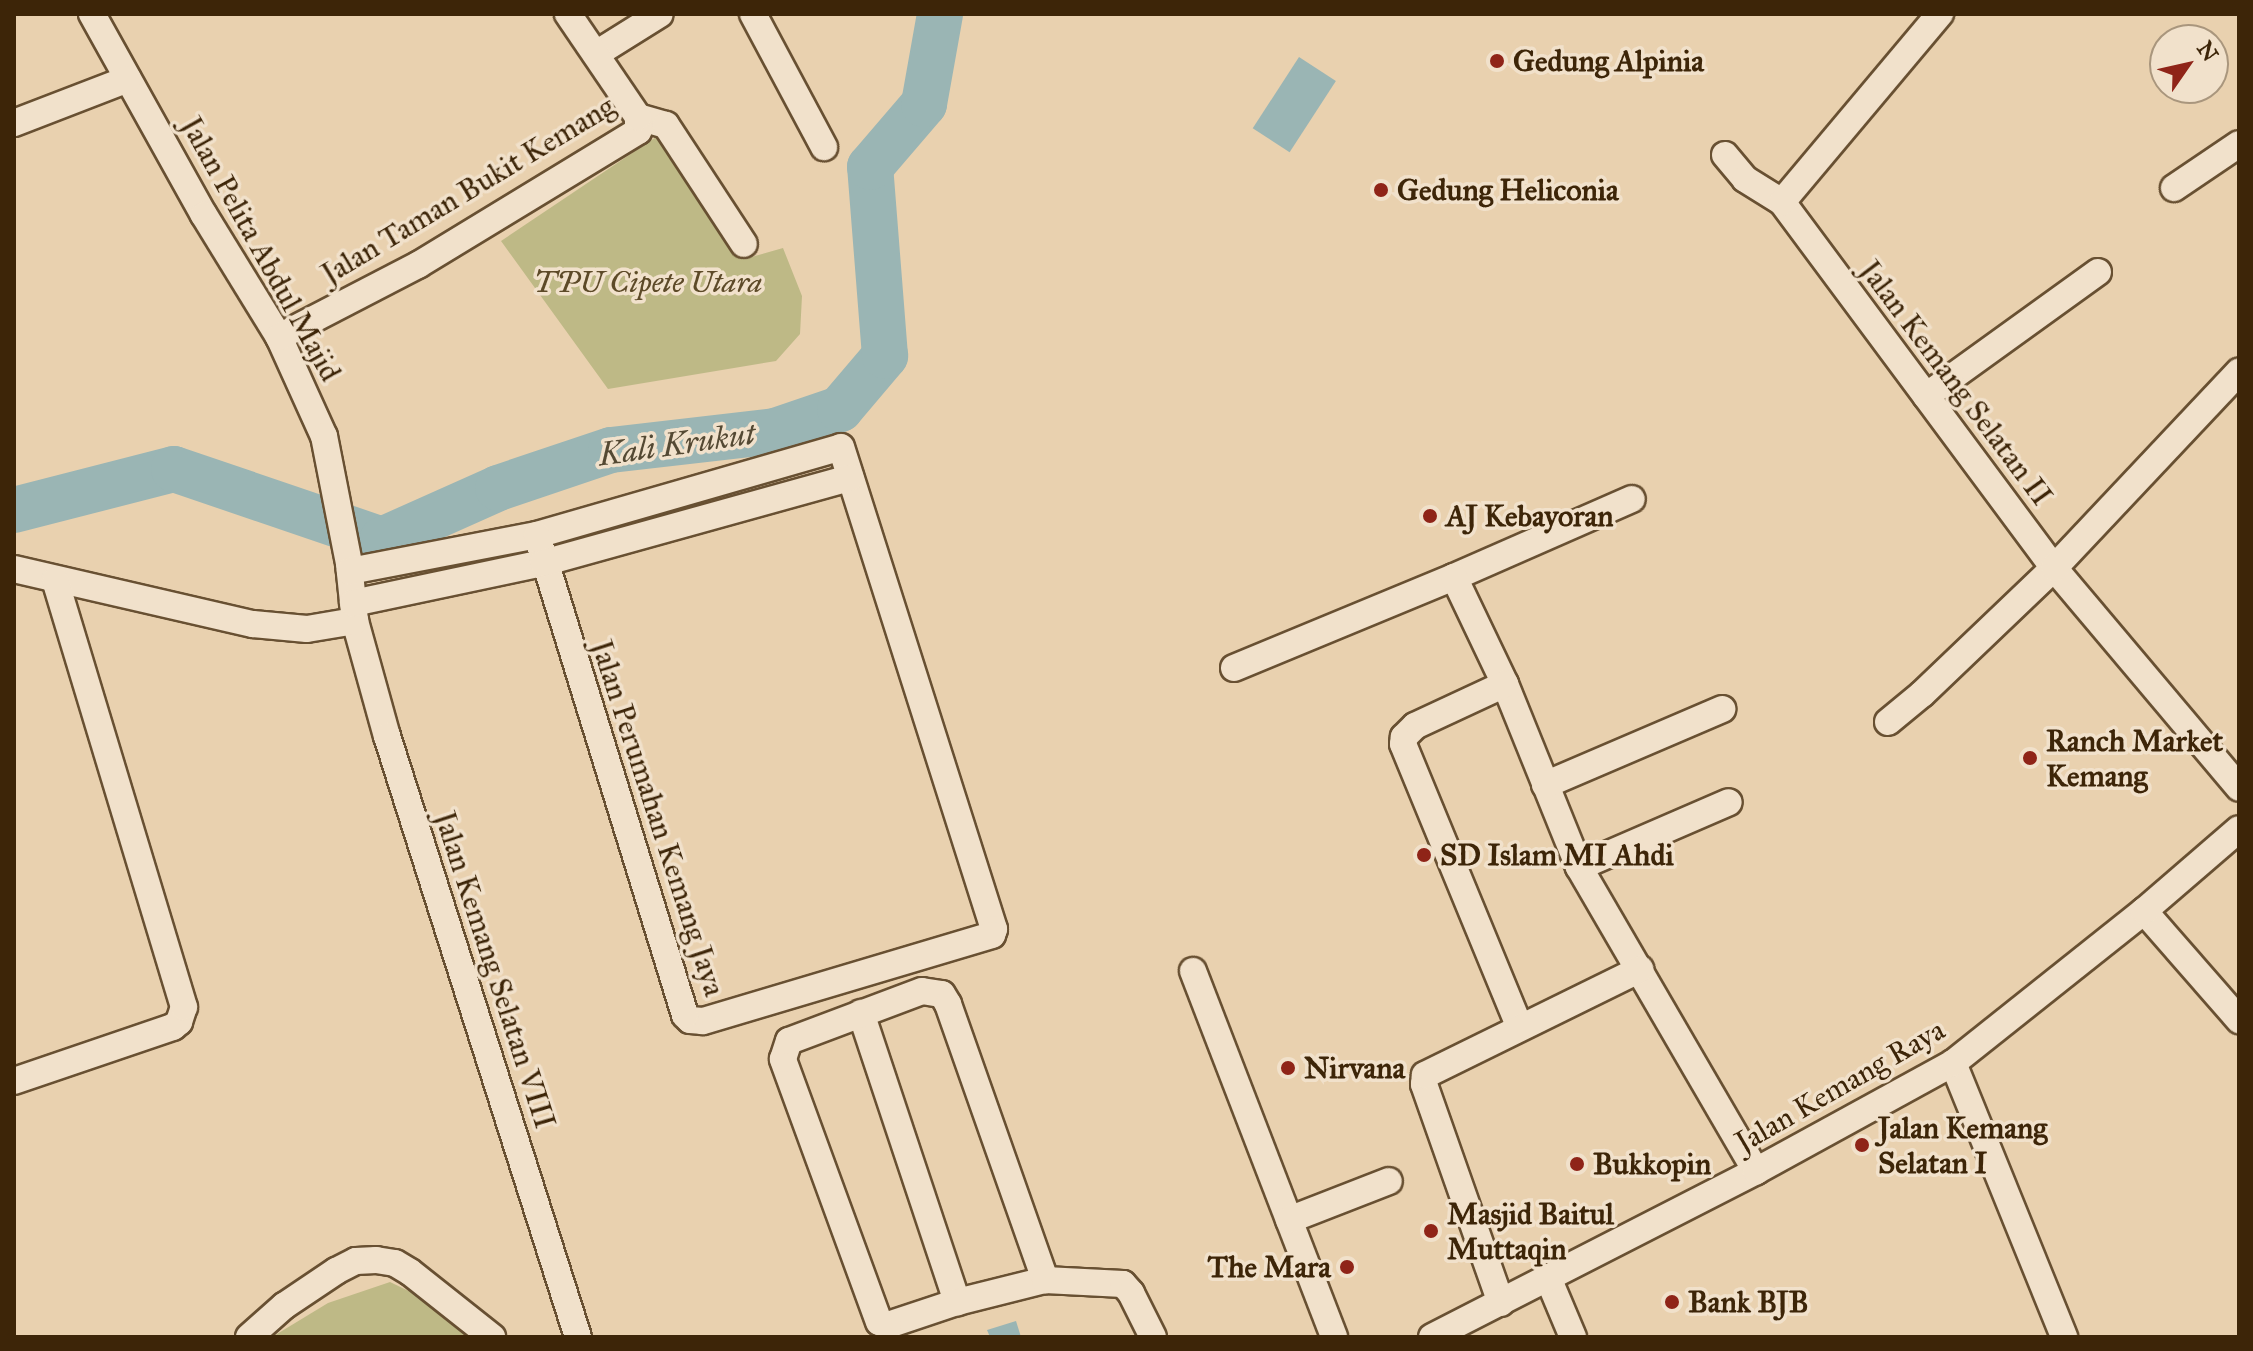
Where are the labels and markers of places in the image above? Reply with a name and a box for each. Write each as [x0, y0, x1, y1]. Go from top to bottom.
place label: Gedung Alpinia [1513, 43, 1704, 79]
marker: Gedung Alpinia [1488, 52, 1506, 70]
place label: Gedung Heliconia [1397, 172, 1619, 208]
marker: Gedung Heliconia [1372, 181, 1390, 199]
place label: AJ Kebayoran [1446, 498, 1614, 534]
marker: AJ Kebayoran [1421, 507, 1439, 525]
place label: Ranch Market Kemang [2046, 723, 2223, 794]
marker: Ranch Market Kemang [2021, 749, 2039, 767]
place label: SD Islam MI Ahdi [1440, 837, 1674, 873]
marker: SD Islam MI Ahdi [1415, 846, 1433, 864]
place label: Nirvana [1304, 1050, 1405, 1086]
marker: Nirvana [1279, 1059, 1297, 1077]
place label: Jalan Kemang Selatan I [1878, 1110, 2047, 1180]
marker: Jalan Kemang Selatan I [1853, 1136, 1871, 1154]
place label: Bukkopin [1593, 1146, 1711, 1182]
marker: Bukkopin [1568, 1155, 1586, 1173]
place label: Masjid Baitul Muttaqin [1447, 1196, 1614, 1266]
marker: Masjid Baitul Muttaqin [1422, 1222, 1440, 1240]
place label: The Mara [1207, 1249, 1331, 1285]
marker: The Mara [1338, 1258, 1356, 1276]
place label: Bank BJB [1688, 1284, 1809, 1320]
marker: Bank BJB [1663, 1293, 1681, 1311]

